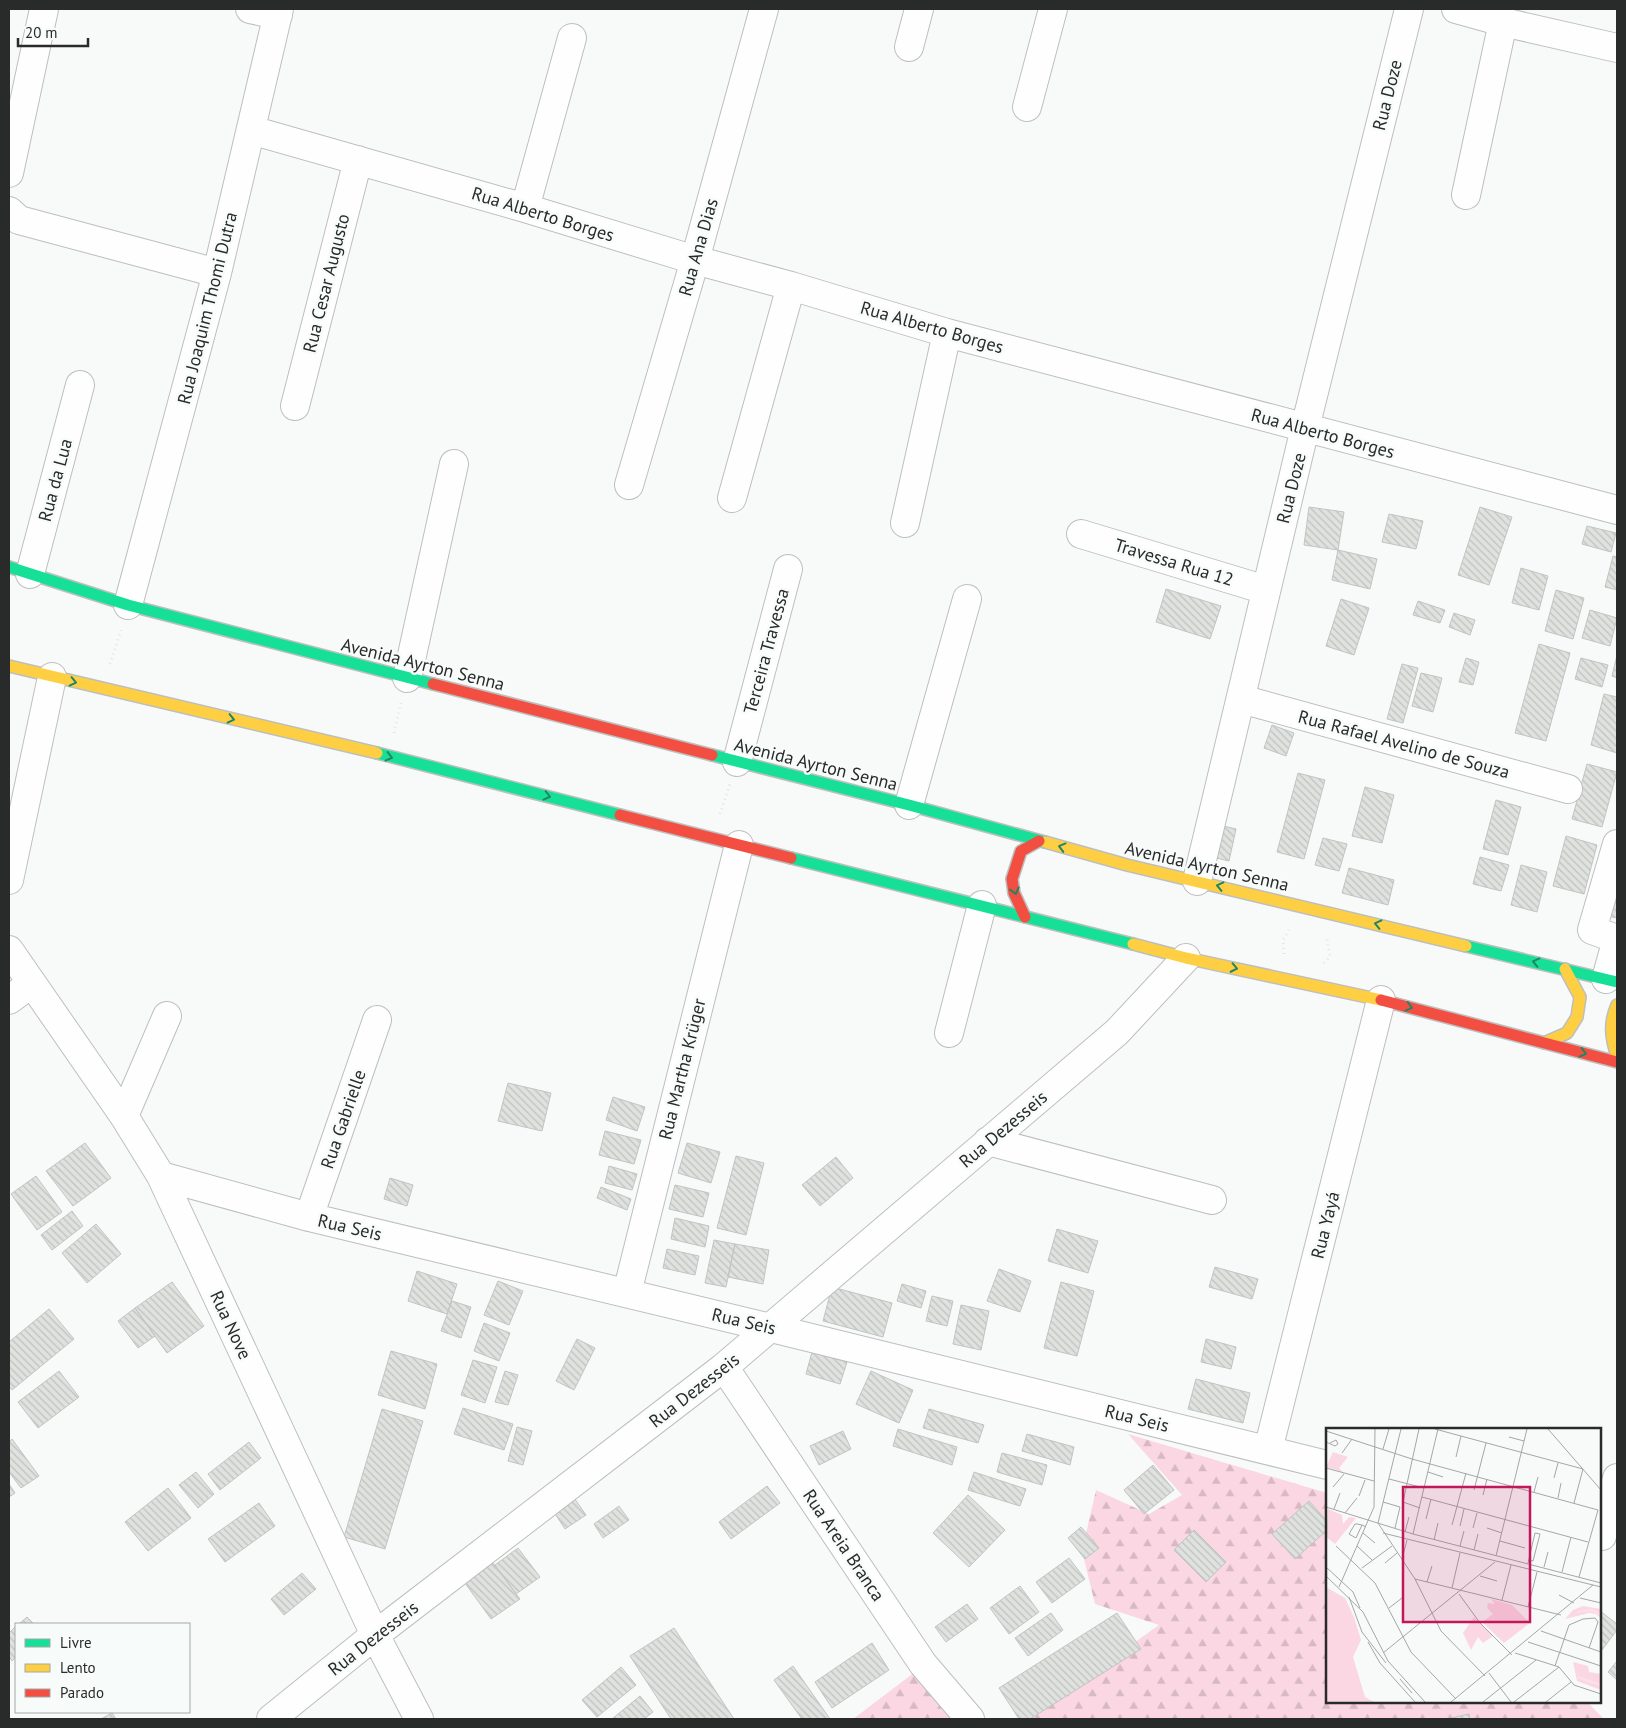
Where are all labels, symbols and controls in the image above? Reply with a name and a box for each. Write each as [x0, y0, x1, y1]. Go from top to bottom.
scale bar [18, 15, 88, 47]
text: 20 m [25, 23, 58, 42]
street label: Rua Doze [1367, 57, 1407, 133]
street label: Rua Alberto Borges [469, 181, 617, 247]
street label: Rua Ana Dias [673, 195, 723, 299]
street label: Rua Joaquim Thomi Dutra [172, 210, 242, 406]
street label: Rua Cesar Augusto [298, 211, 354, 355]
street label: Rua Alberto Borges [858, 296, 1006, 358]
street label: Rua Alberto Borges [1249, 403, 1397, 463]
street label: Rua da Lua [33, 436, 77, 524]
street label: Rua Doze [1271, 450, 1311, 526]
street label: Travessa Rua 12 [1112, 533, 1236, 591]
street label: Terceira Travessa [738, 586, 794, 716]
street label: Avenida Ayrton Senna [339, 633, 507, 695]
one-way arrow [68, 676, 77, 687]
street label: Rua Rafael Avelino de Souza [1296, 705, 1512, 783]
one-way arrow [227, 713, 236, 724]
street label: Avenida Ayrton Senna [732, 733, 900, 795]
one-way arrow [385, 751, 394, 762]
one-way arrow [542, 791, 550, 801]
street label: Avenida Ayrton Senna [1123, 836, 1291, 896]
one-way arrow [1058, 843, 1067, 853]
one-way arrow [1215, 881, 1224, 892]
one-way arrow [1009, 887, 1020, 896]
one-way arrow [1373, 919, 1382, 930]
one-way arrow [1531, 957, 1540, 968]
one-way arrow [1229, 962, 1238, 973]
street label: Rua Martha Krüger [653, 996, 711, 1142]
one-way arrow [1405, 1001, 1414, 1012]
one-way arrow [1579, 1048, 1587, 1058]
street label: Rua Gabrielle [315, 1066, 371, 1172]
street label: Rua Dezesseis [954, 1085, 1052, 1173]
street label: Rua Yayá [1306, 1189, 1344, 1261]
street label: Rua Seis [316, 1208, 384, 1246]
street label: Rua Nove [205, 1287, 257, 1363]
street label: Rua Seis [710, 1302, 778, 1340]
street label: Rua Dezesseis [644, 1348, 744, 1432]
street label: Rua Seis [1103, 1399, 1171, 1437]
inset map [1326, 1428, 1601, 1703]
street label: Rua Areia Branca [798, 1485, 890, 1605]
street label: Rua Dezesseis [323, 1596, 423, 1680]
legend [15, 1623, 190, 1713]
text: Livre [60, 1633, 92, 1652]
text: Lento [60, 1658, 96, 1677]
text: Parado [60, 1683, 104, 1702]

